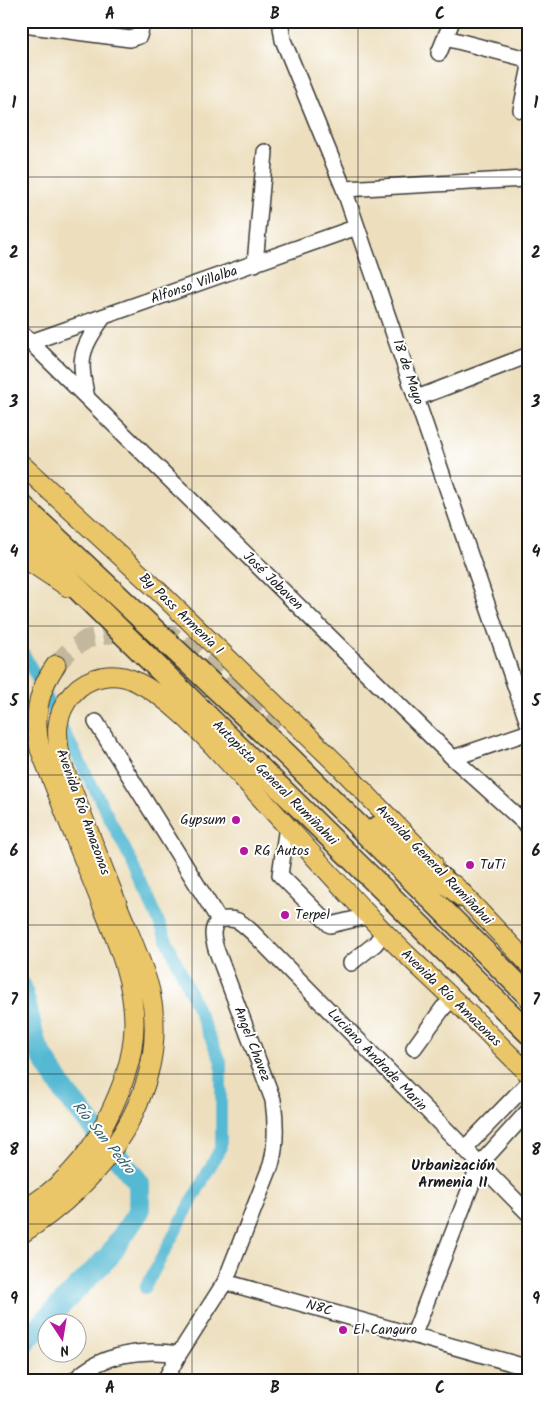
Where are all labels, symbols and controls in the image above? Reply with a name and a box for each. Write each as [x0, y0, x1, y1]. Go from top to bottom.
text: A [105, 2, 115, 27]
text: B [270, 2, 280, 27]
text: C [435, 2, 445, 27]
text: 1 [12, 91, 17, 116]
text: 1 [534, 91, 539, 116]
text: 2 [9, 241, 19, 266]
text: 2 [531, 241, 541, 266]
street label: Alfonso Villalba [148, 260, 240, 310]
street label: 18 de Mayo [387, 336, 429, 408]
text: 3 [9, 390, 19, 415]
text: 3 [531, 390, 541, 415]
text: 4 [10, 540, 19, 565]
text: 4 [532, 540, 541, 565]
street label: José Jobaven [238, 546, 308, 616]
street label: By Pass Armenia I [134, 568, 228, 660]
text: 5 [9, 689, 20, 714]
text: 5 [531, 689, 542, 714]
street label: Autopista General Rumiñahui [207, 715, 344, 852]
street label: Avenida Río Amazonas [50, 746, 116, 878]
street label: Avenida General Rumiñahui [370, 800, 498, 931]
place label: Gypsum [180, 809, 226, 831]
marker: Gypsum [230, 814, 242, 826]
text: 6 [10, 839, 19, 864]
text: 6 [532, 839, 541, 864]
place label: RG Autos [254, 840, 309, 862]
marker: RG Autos [238, 845, 250, 857]
place label: TuTi [480, 854, 506, 876]
marker: TuTi [464, 859, 476, 871]
place label: Terpel [295, 904, 330, 926]
marker: Terpel [279, 909, 291, 921]
street label: Avenida Río Amazonas [396, 944, 506, 1052]
text: 7 [10, 988, 18, 1013]
text: 7 [532, 988, 540, 1013]
street label: Angel Chavez [228, 1003, 276, 1085]
street label: Luciano Andrade Marin [322, 1003, 432, 1117]
water label: Río San Pedro [66, 1096, 141, 1181]
text: 8 [9, 1138, 19, 1163]
text: 8 [531, 1138, 541, 1163]
district label: Urbanización Armenia II [411, 1154, 495, 1195]
text: 9 [10, 1287, 18, 1312]
text: 9 [532, 1287, 540, 1312]
street label: N8C [303, 1294, 335, 1322]
north arrow [38, 1314, 88, 1364]
place label: El Canguro [353, 1319, 417, 1341]
marker: El Canguro [337, 1324, 349, 1336]
text: N [58, 1338, 71, 1361]
text: A [105, 1376, 115, 1401]
text: B [270, 1376, 280, 1401]
text: C [435, 1376, 445, 1401]

